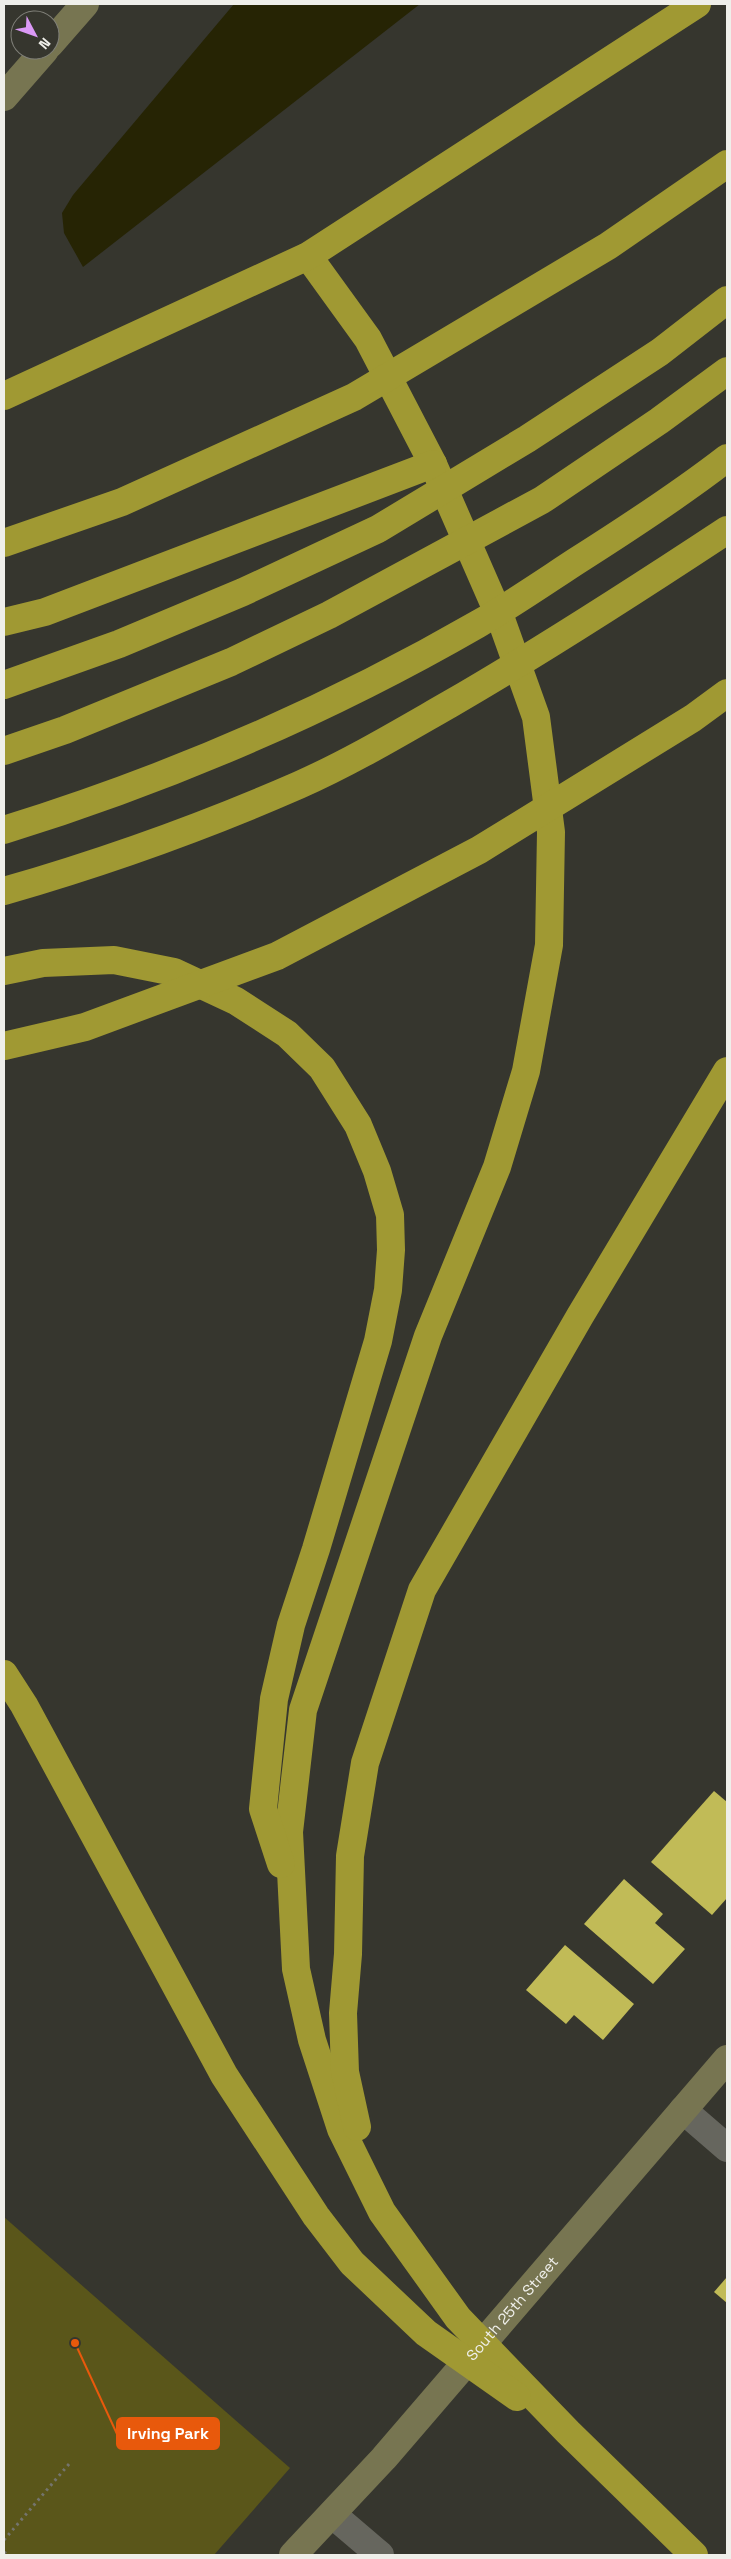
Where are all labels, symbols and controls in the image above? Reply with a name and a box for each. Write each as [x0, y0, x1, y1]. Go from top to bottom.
north arrow [10, 10, 60, 60]
text: N [35, 34, 55, 53]
street label: South 25th Street [462, 2252, 562, 2364]
callout: Irving Park [117, 2418, 219, 2449]
text: Irving Park [127, 2423, 209, 2444]

